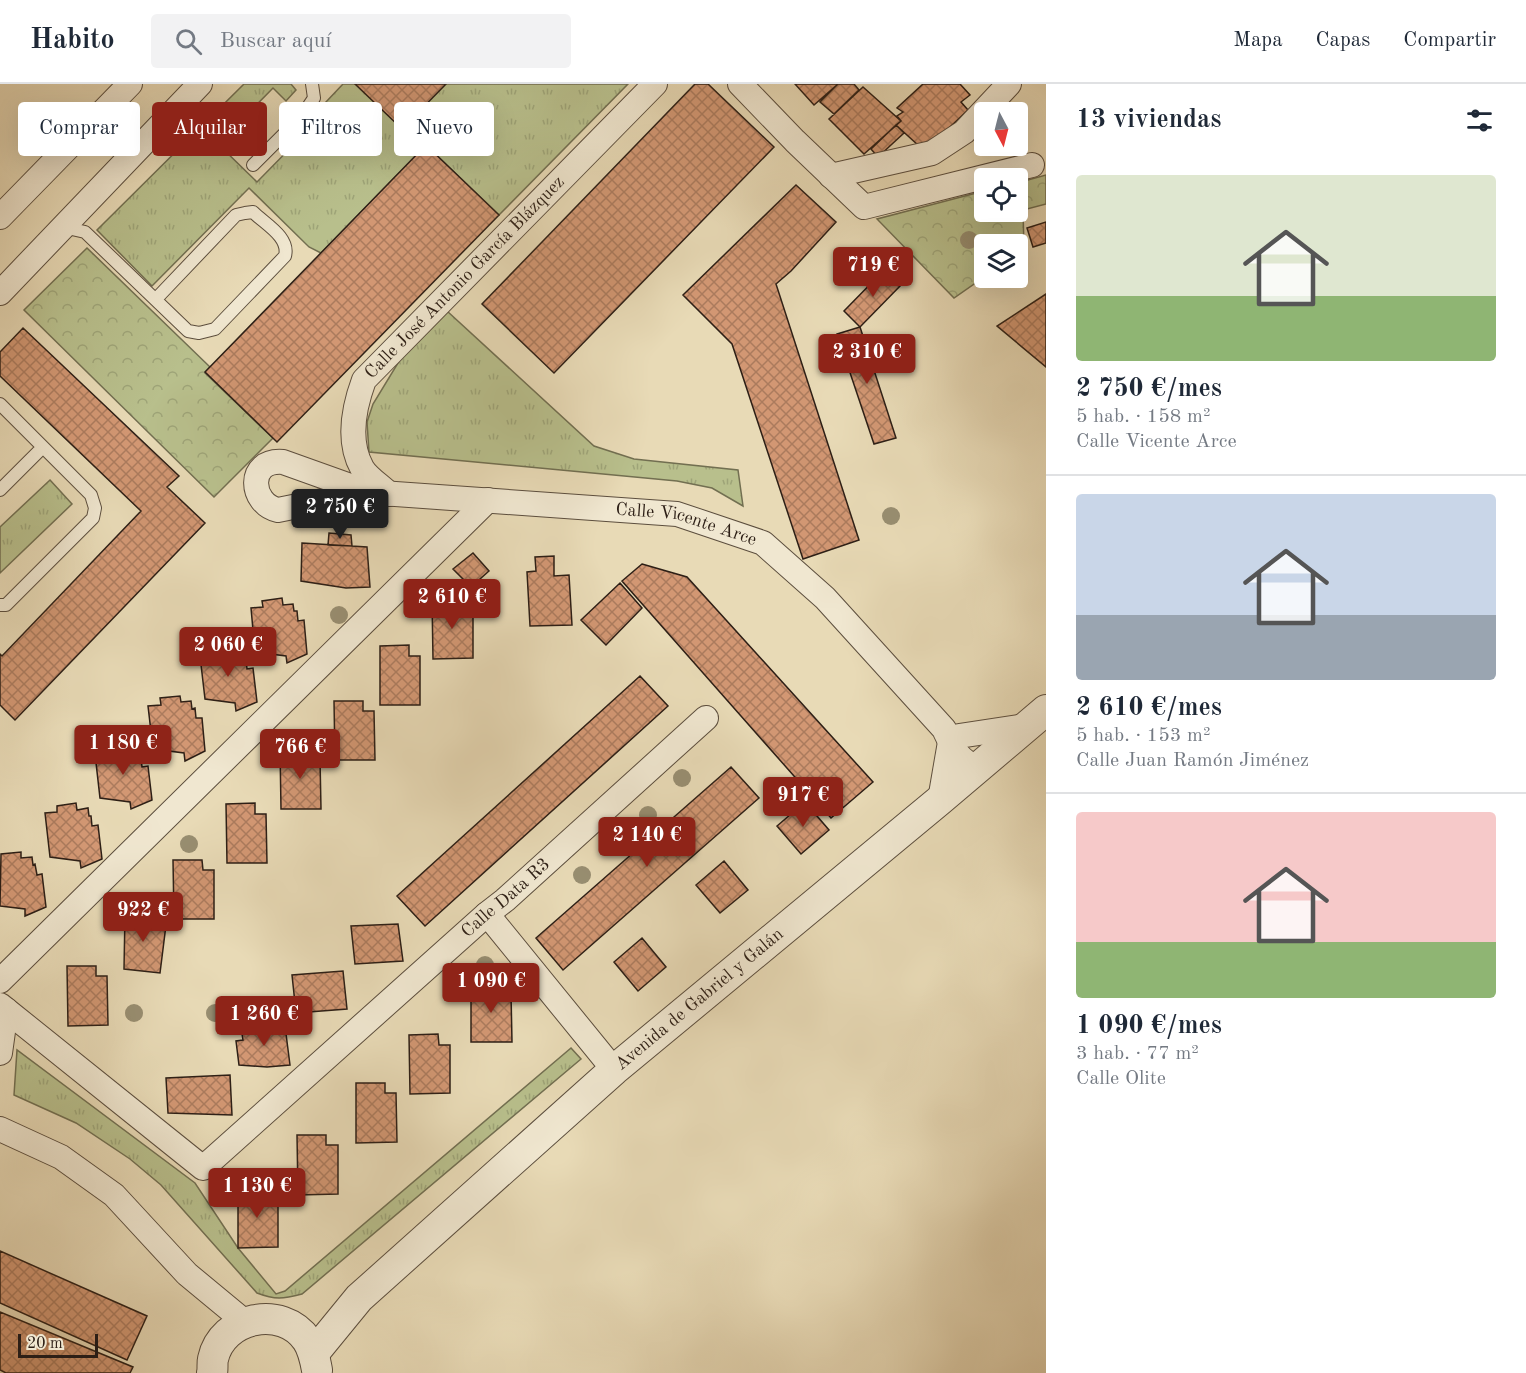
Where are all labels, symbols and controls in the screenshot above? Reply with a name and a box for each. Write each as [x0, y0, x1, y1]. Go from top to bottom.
search box [151, 14, 571, 68]
icon: search [172, 25, 205, 58]
text: Habito [30, 27, 115, 55]
text: Buscar aquí [220, 30, 331, 52]
text: Mapa [1233, 30, 1283, 51]
text: Capas [1316, 30, 1370, 51]
text: Compartir [1403, 30, 1496, 51]
chip: Comprar [18, 102, 140, 156]
chip: Alquilar [152, 102, 267, 156]
chip: Filtros [279, 102, 382, 156]
chip: Nuevo [394, 102, 494, 156]
north arrow [974, 102, 1028, 156]
map controls [974, 102, 1028, 288]
icon: filters [1463, 104, 1496, 137]
text: 13 viviendas [1076, 107, 1222, 133]
button: locate [974, 168, 1028, 222]
street label: Calle José Antonio García Blázquez [361, 173, 568, 382]
icon: home [1232, 214, 1340, 322]
button: layers [974, 234, 1028, 288]
pin: 719 € [831, 247, 915, 298]
text: 719 € [847, 256, 899, 276]
pin: 2 310 € [812, 334, 922, 385]
text: 2 310 € [832, 343, 902, 363]
text: 2 750 €/mes [1076, 376, 1222, 402]
text: 5 hab. · 158 m² [1076, 407, 1210, 427]
text: Calle Vicente Arce [1076, 432, 1237, 452]
pin: 2 750 € [285, 489, 395, 540]
text: 2 750 € [305, 498, 375, 518]
street label: Calle Vicente Arce [615, 501, 759, 549]
icon: home [1232, 533, 1340, 641]
pin: 2 610 € [397, 579, 507, 630]
text: 2 610 € [417, 588, 487, 608]
pin: 2 060 € [173, 627, 283, 678]
text: 2 060 € [193, 636, 263, 656]
text: 2 610 €/mes [1076, 695, 1222, 721]
pin: 1 180 € [68, 725, 178, 776]
text: 5 hab. · 153 m² [1076, 726, 1210, 746]
pin: 766 € [258, 729, 342, 780]
text: 1 180 € [88, 734, 158, 754]
text: 766 € [274, 738, 326, 758]
text: Calle Juan Ramón Jiménez [1076, 751, 1309, 771]
pin: 917 € [761, 777, 845, 828]
text: 917 € [777, 786, 829, 806]
pin: 2 140 € [592, 817, 702, 868]
text: 2 140 € [612, 826, 682, 846]
icon: home [1232, 851, 1340, 959]
street label: Calle Data R3 [458, 855, 553, 941]
pin: 922 € [101, 892, 185, 943]
text: 922 € [117, 901, 169, 921]
street label: Avenida de Gabriel y Galán [612, 925, 787, 1074]
pin: 1 090 € [436, 963, 546, 1014]
text: 1 090 € [456, 972, 526, 992]
pin: 1 260 € [209, 996, 319, 1047]
text: 1 260 € [229, 1005, 299, 1025]
text: 1 090 €/mes [1076, 1013, 1222, 1039]
text: 3 hab. · 77 m² [1076, 1044, 1199, 1064]
text: Calle Olite [1076, 1069, 1166, 1089]
pin: 1 130 € [202, 1168, 312, 1219]
text: 1 130 € [222, 1177, 292, 1197]
scale bar [18, 1331, 98, 1358]
text: 20 m [27, 1336, 63, 1352]

